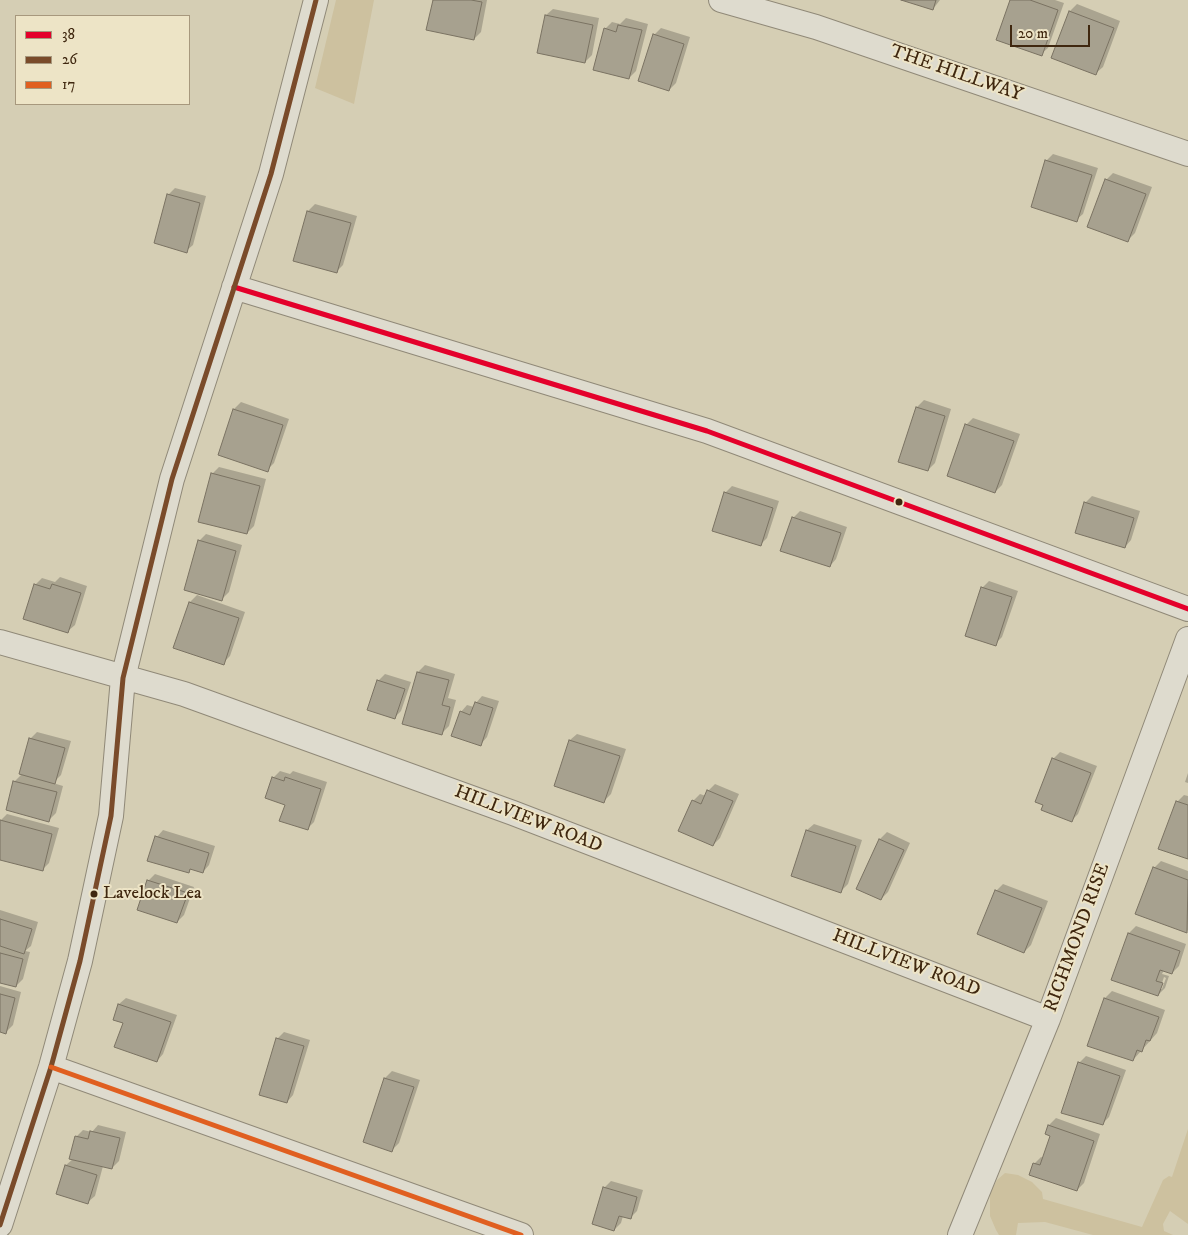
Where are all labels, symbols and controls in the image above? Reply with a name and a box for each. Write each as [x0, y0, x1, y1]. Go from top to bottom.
legend [15, 15, 190, 105]
scale bar [1013, 15, 1093, 47]
text: 20 m [1018, 24, 1048, 43]
text: 38 [62, 25, 75, 44]
street label: THE HILLWAY [887, 41, 1025, 107]
text: 26 [62, 50, 77, 69]
text: 17 [62, 75, 75, 94]
unlabelled marker [894, 497, 904, 507]
street label: HILLVIEW ROAD [451, 781, 605, 859]
street label: RICHMOND RISE [1040, 860, 1116, 1016]
place label: Lavelock Lea [103, 883, 202, 905]
marker: Lavelock Lea [89, 889, 99, 899]
street label: HILLVIEW ROAD [829, 925, 983, 1003]

